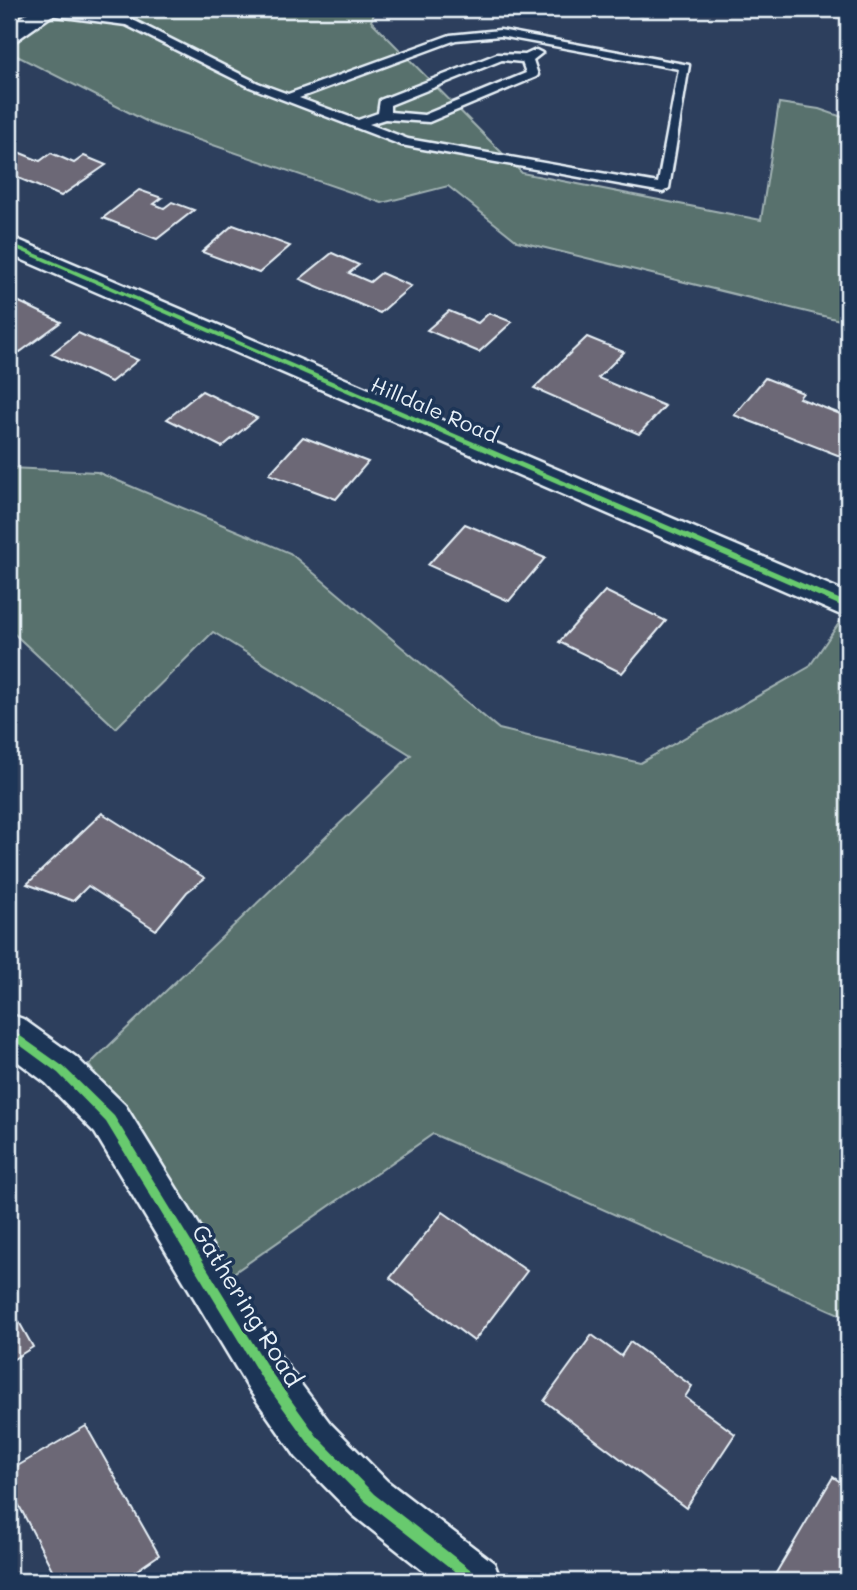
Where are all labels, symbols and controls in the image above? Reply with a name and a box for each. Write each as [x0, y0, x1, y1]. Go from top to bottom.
street label: Hilldale Road [367, 370, 503, 448]
street label: Gathering Road [186, 1218, 310, 1392]

